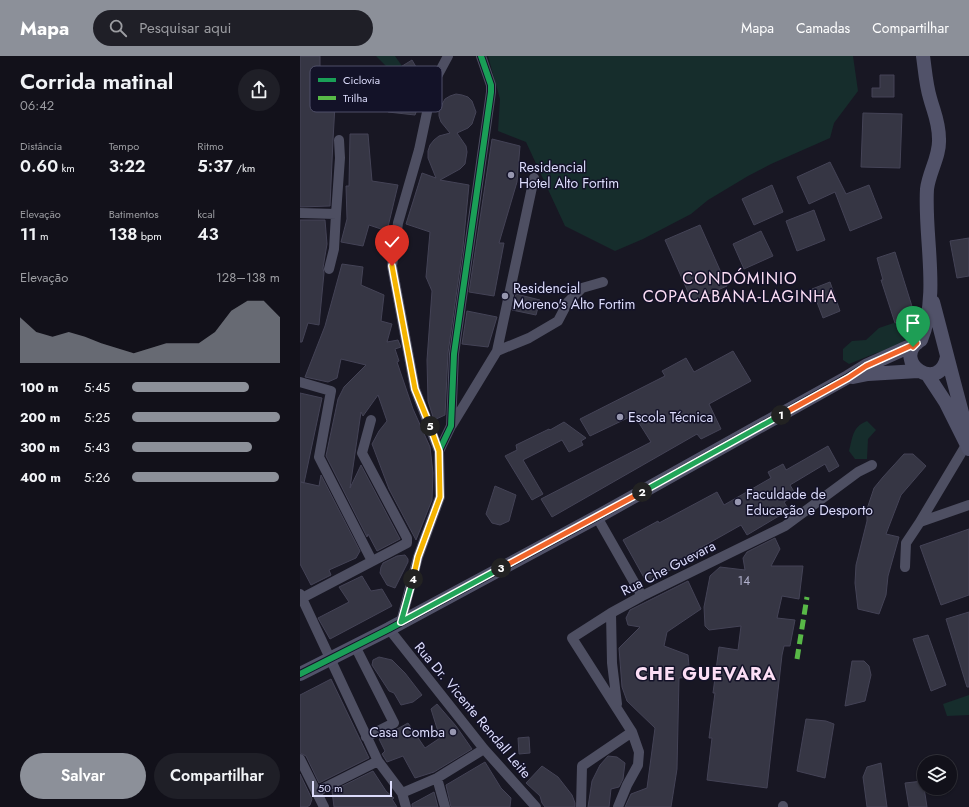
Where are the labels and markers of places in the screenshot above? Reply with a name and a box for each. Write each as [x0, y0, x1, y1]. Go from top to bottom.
place label: Residencial Hotel Alto Fortim [519, 157, 619, 193]
marker: Residencial Hotel Alto Fortim [506, 170, 516, 180]
pin [375, 225, 409, 266]
place label: Residencial Moreno's Alto Fortim [513, 278, 635, 314]
marker: Residencial Moreno's Alto Fortim [500, 291, 510, 301]
pin [896, 306, 930, 347]
pin: 1 [771, 405, 791, 425]
place label: Escola Técnica [628, 407, 713, 427]
marker: Escola Técnica [615, 412, 625, 422]
pin: 5 [420, 416, 440, 436]
pin: 2 [632, 482, 652, 502]
place label: Faculdade de Educação e Desporto [746, 484, 873, 520]
marker: Faculdade de Educação e Desporto [733, 497, 743, 507]
pin: 3 [491, 558, 511, 578]
pin: 4 [403, 569, 423, 589]
place label: Casa Comba [369, 722, 445, 742]
marker: Casa Comba [448, 727, 458, 737]

